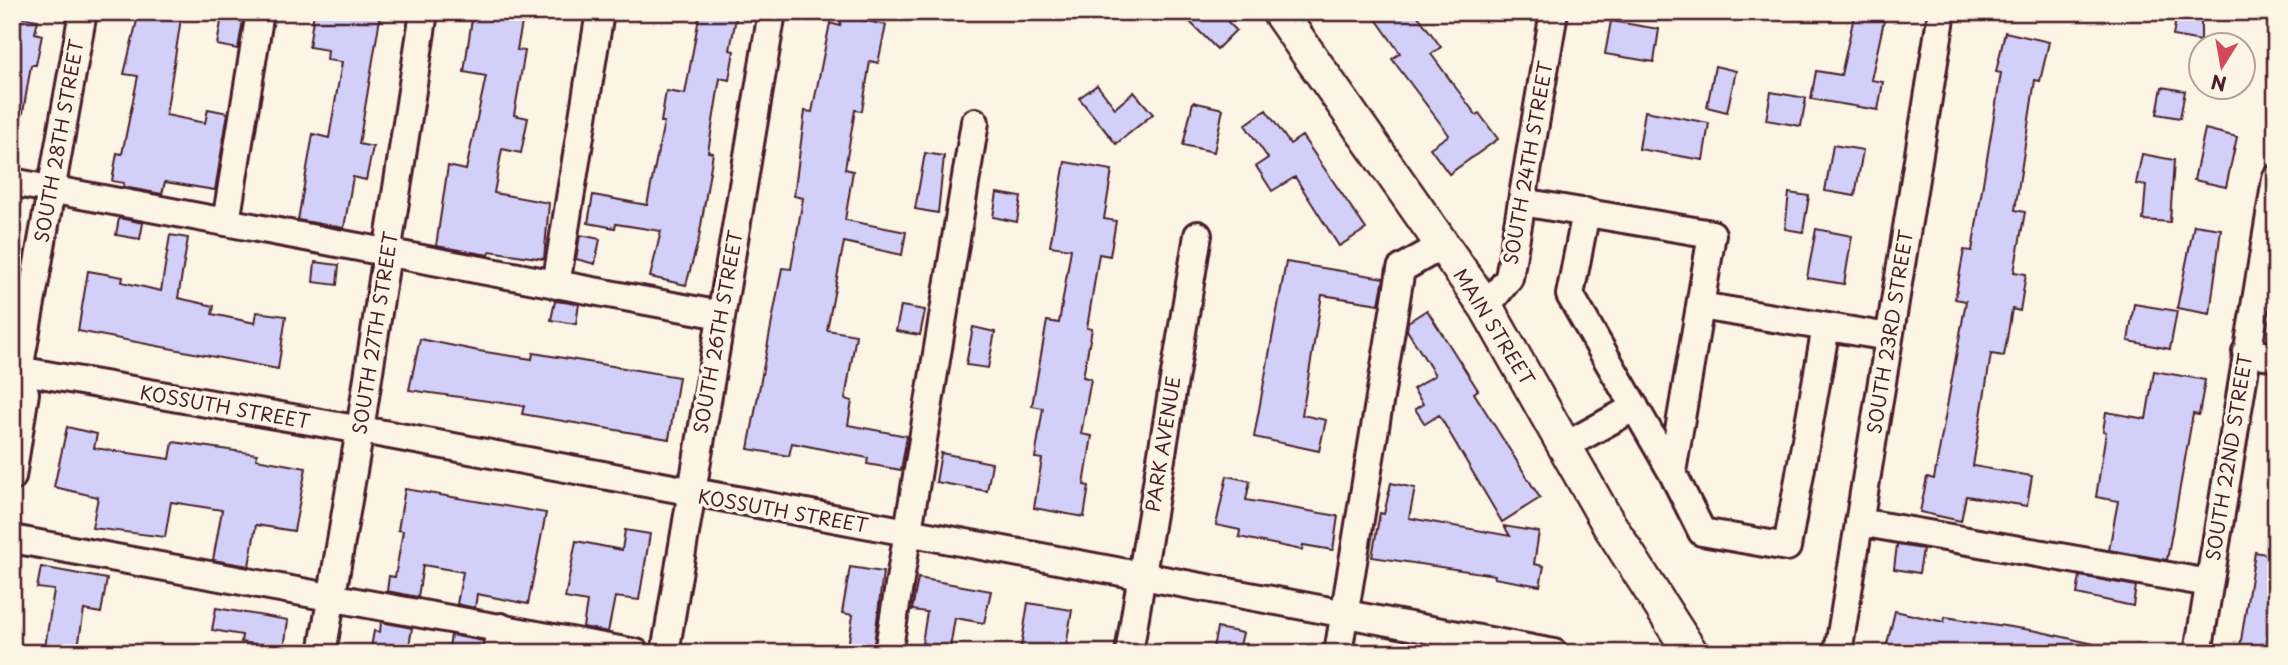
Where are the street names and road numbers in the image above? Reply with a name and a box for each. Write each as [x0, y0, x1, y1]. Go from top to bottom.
street label: SOUTH 28TH STREET [26, 37, 90, 245]
street label: SOUTH 24TH STREET [1495, 59, 1559, 267]
street label: SOUTH 26TH STREET [685, 228, 749, 436]
street label: SOUTH 23RD STREET [1859, 228, 1919, 436]
street label: SOUTH 27TH STREET [344, 230, 404, 436]
street label: MAIN STREET [1448, 263, 1542, 390]
street label: SOUTH 22ND STREET [2198, 351, 2258, 562]
street label: PARK AVENUE [1137, 374, 1187, 514]
street label: KOSSUTH STREET [138, 377, 312, 435]
street label: KOSSUTH STREET [696, 481, 870, 539]

